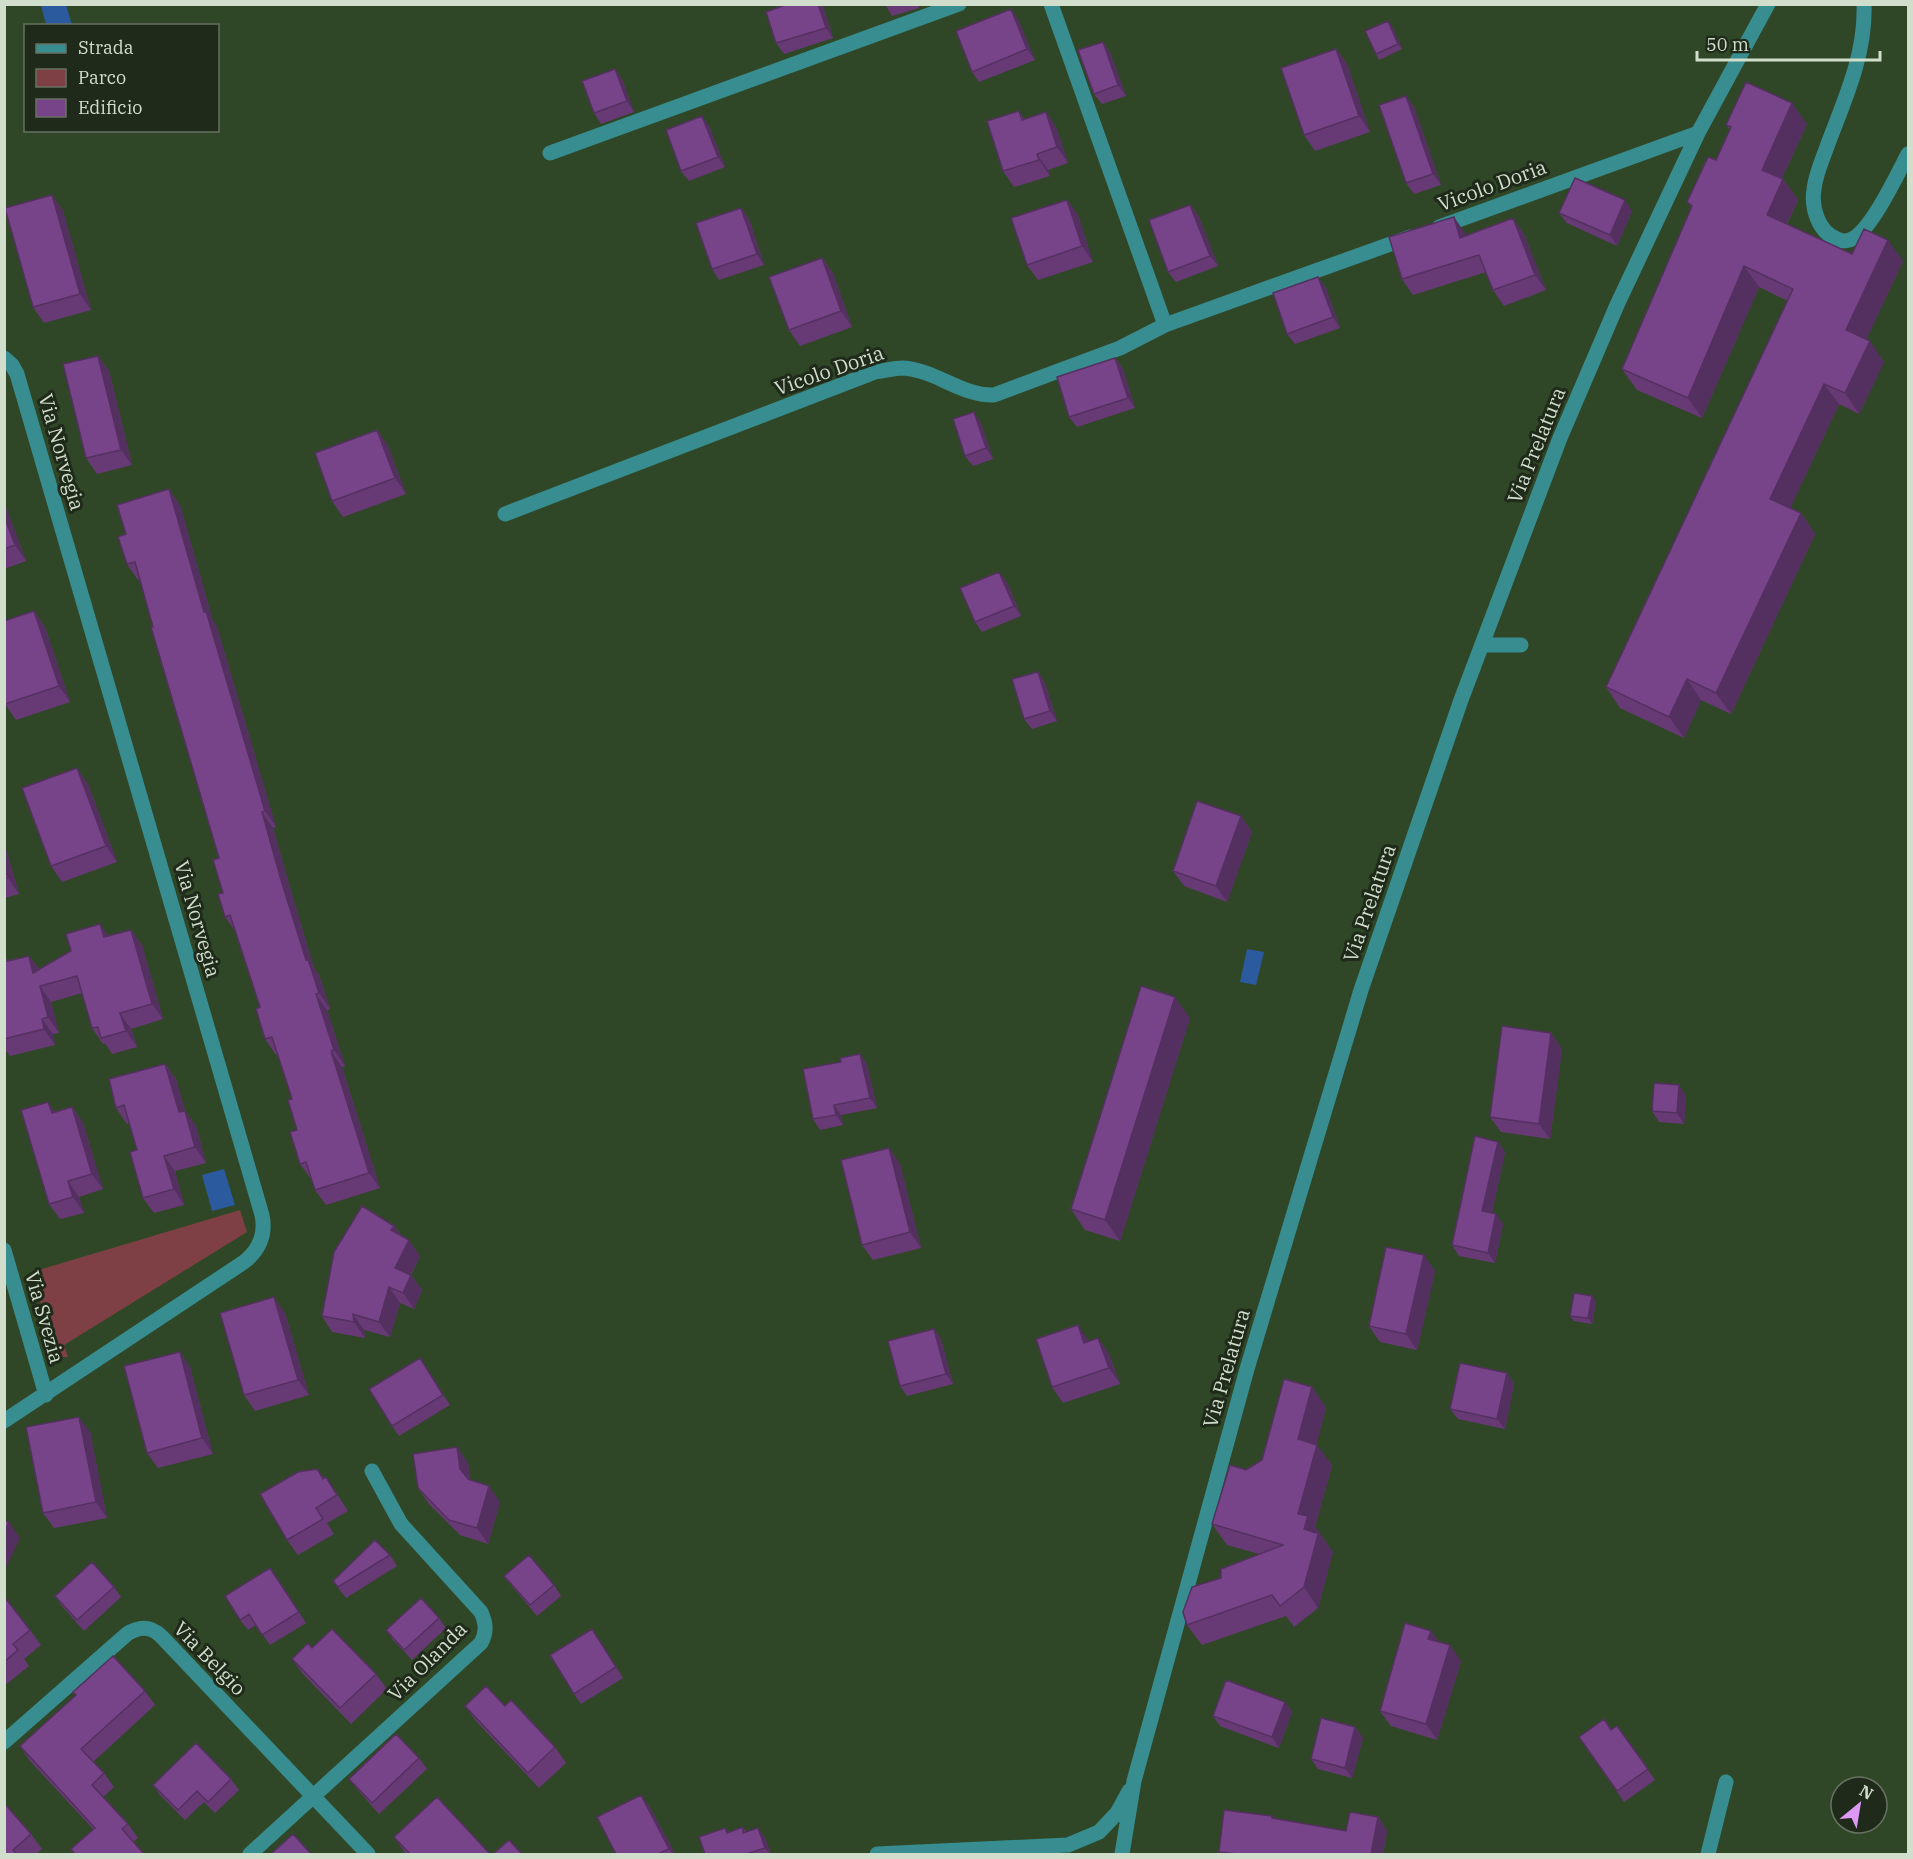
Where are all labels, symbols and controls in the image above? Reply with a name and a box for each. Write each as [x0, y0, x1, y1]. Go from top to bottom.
legend [24, 24, 219, 132]
scale bar [1697, 24, 1880, 62]
text: 50 m [1706, 33, 1749, 56]
text: Strada [78, 36, 134, 59]
text: Parco [78, 66, 126, 89]
text: Edificio [78, 96, 142, 119]
street label: Vicolo Doria [1434, 153, 1550, 217]
street label: Vicolo Doria [771, 339, 887, 401]
street label: Via Prelatura [1501, 383, 1572, 507]
street label: Via Norvegia [32, 390, 92, 514]
street label: Via Prelatura [1336, 841, 1402, 965]
street label: Via Norvegia [168, 857, 228, 981]
street label: Via Svezia [19, 1268, 71, 1366]
street label: Via Prelatura [1196, 1305, 1256, 1431]
street label: Via Belgio [168, 1615, 252, 1701]
street label: Via Olanda [381, 1615, 473, 1707]
north arrow [1829, 1775, 1889, 1835]
text: N [1856, 1780, 1877, 1804]

